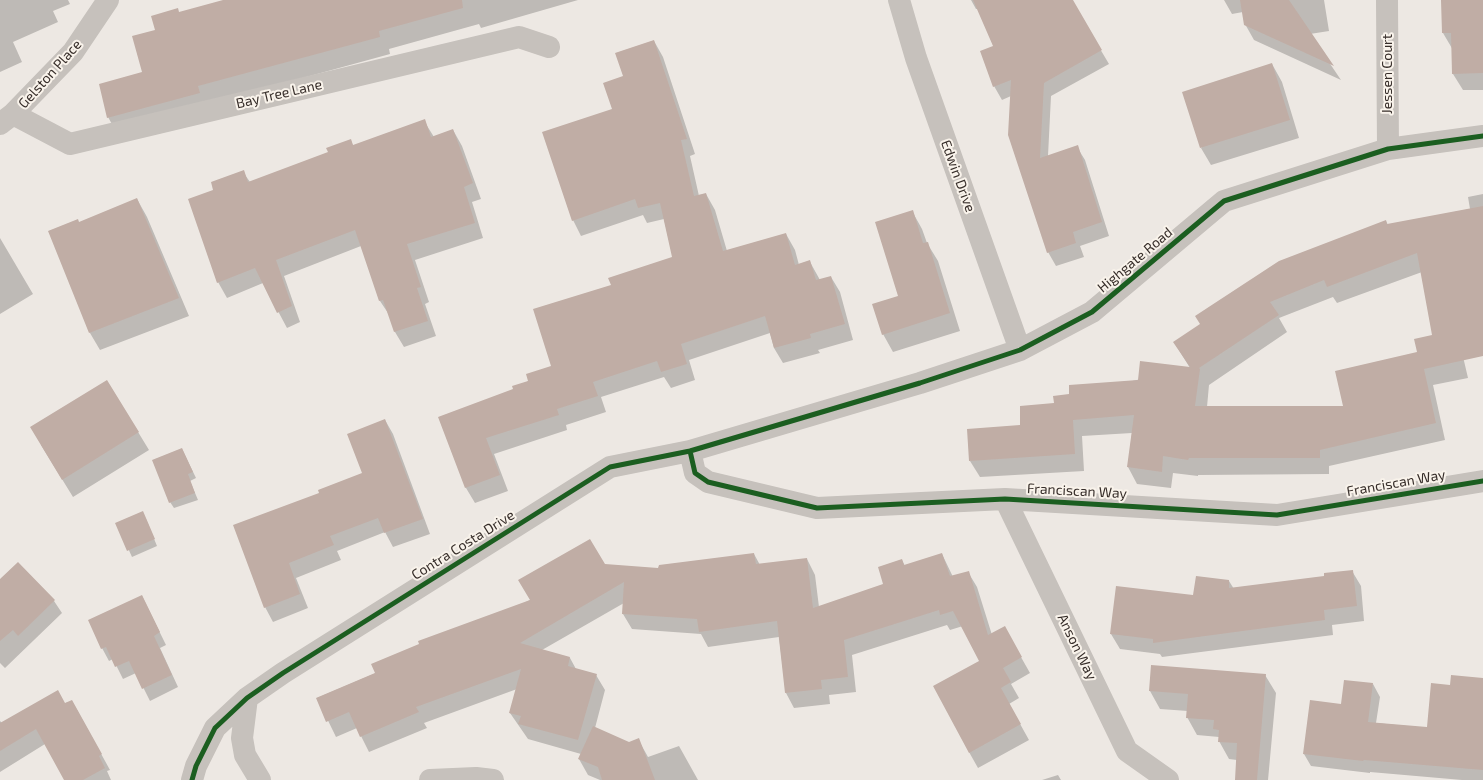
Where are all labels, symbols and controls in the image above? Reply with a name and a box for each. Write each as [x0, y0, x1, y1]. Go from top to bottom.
street label: Jessen Court [1379, 34, 1395, 114]
street label: Gelston Place [15, 36, 85, 112]
street label: Bay Tree Lane [234, 76, 324, 112]
street label: Edwin Drive [937, 138, 979, 214]
street label: Highgate Road [1094, 224, 1176, 296]
street label: Franciscan Way [1345, 466, 1447, 500]
street label: Franciscan Way [1027, 480, 1127, 502]
street label: Contra Costa Drive [408, 507, 518, 583]
street label: Anson Way [1054, 611, 1100, 683]

